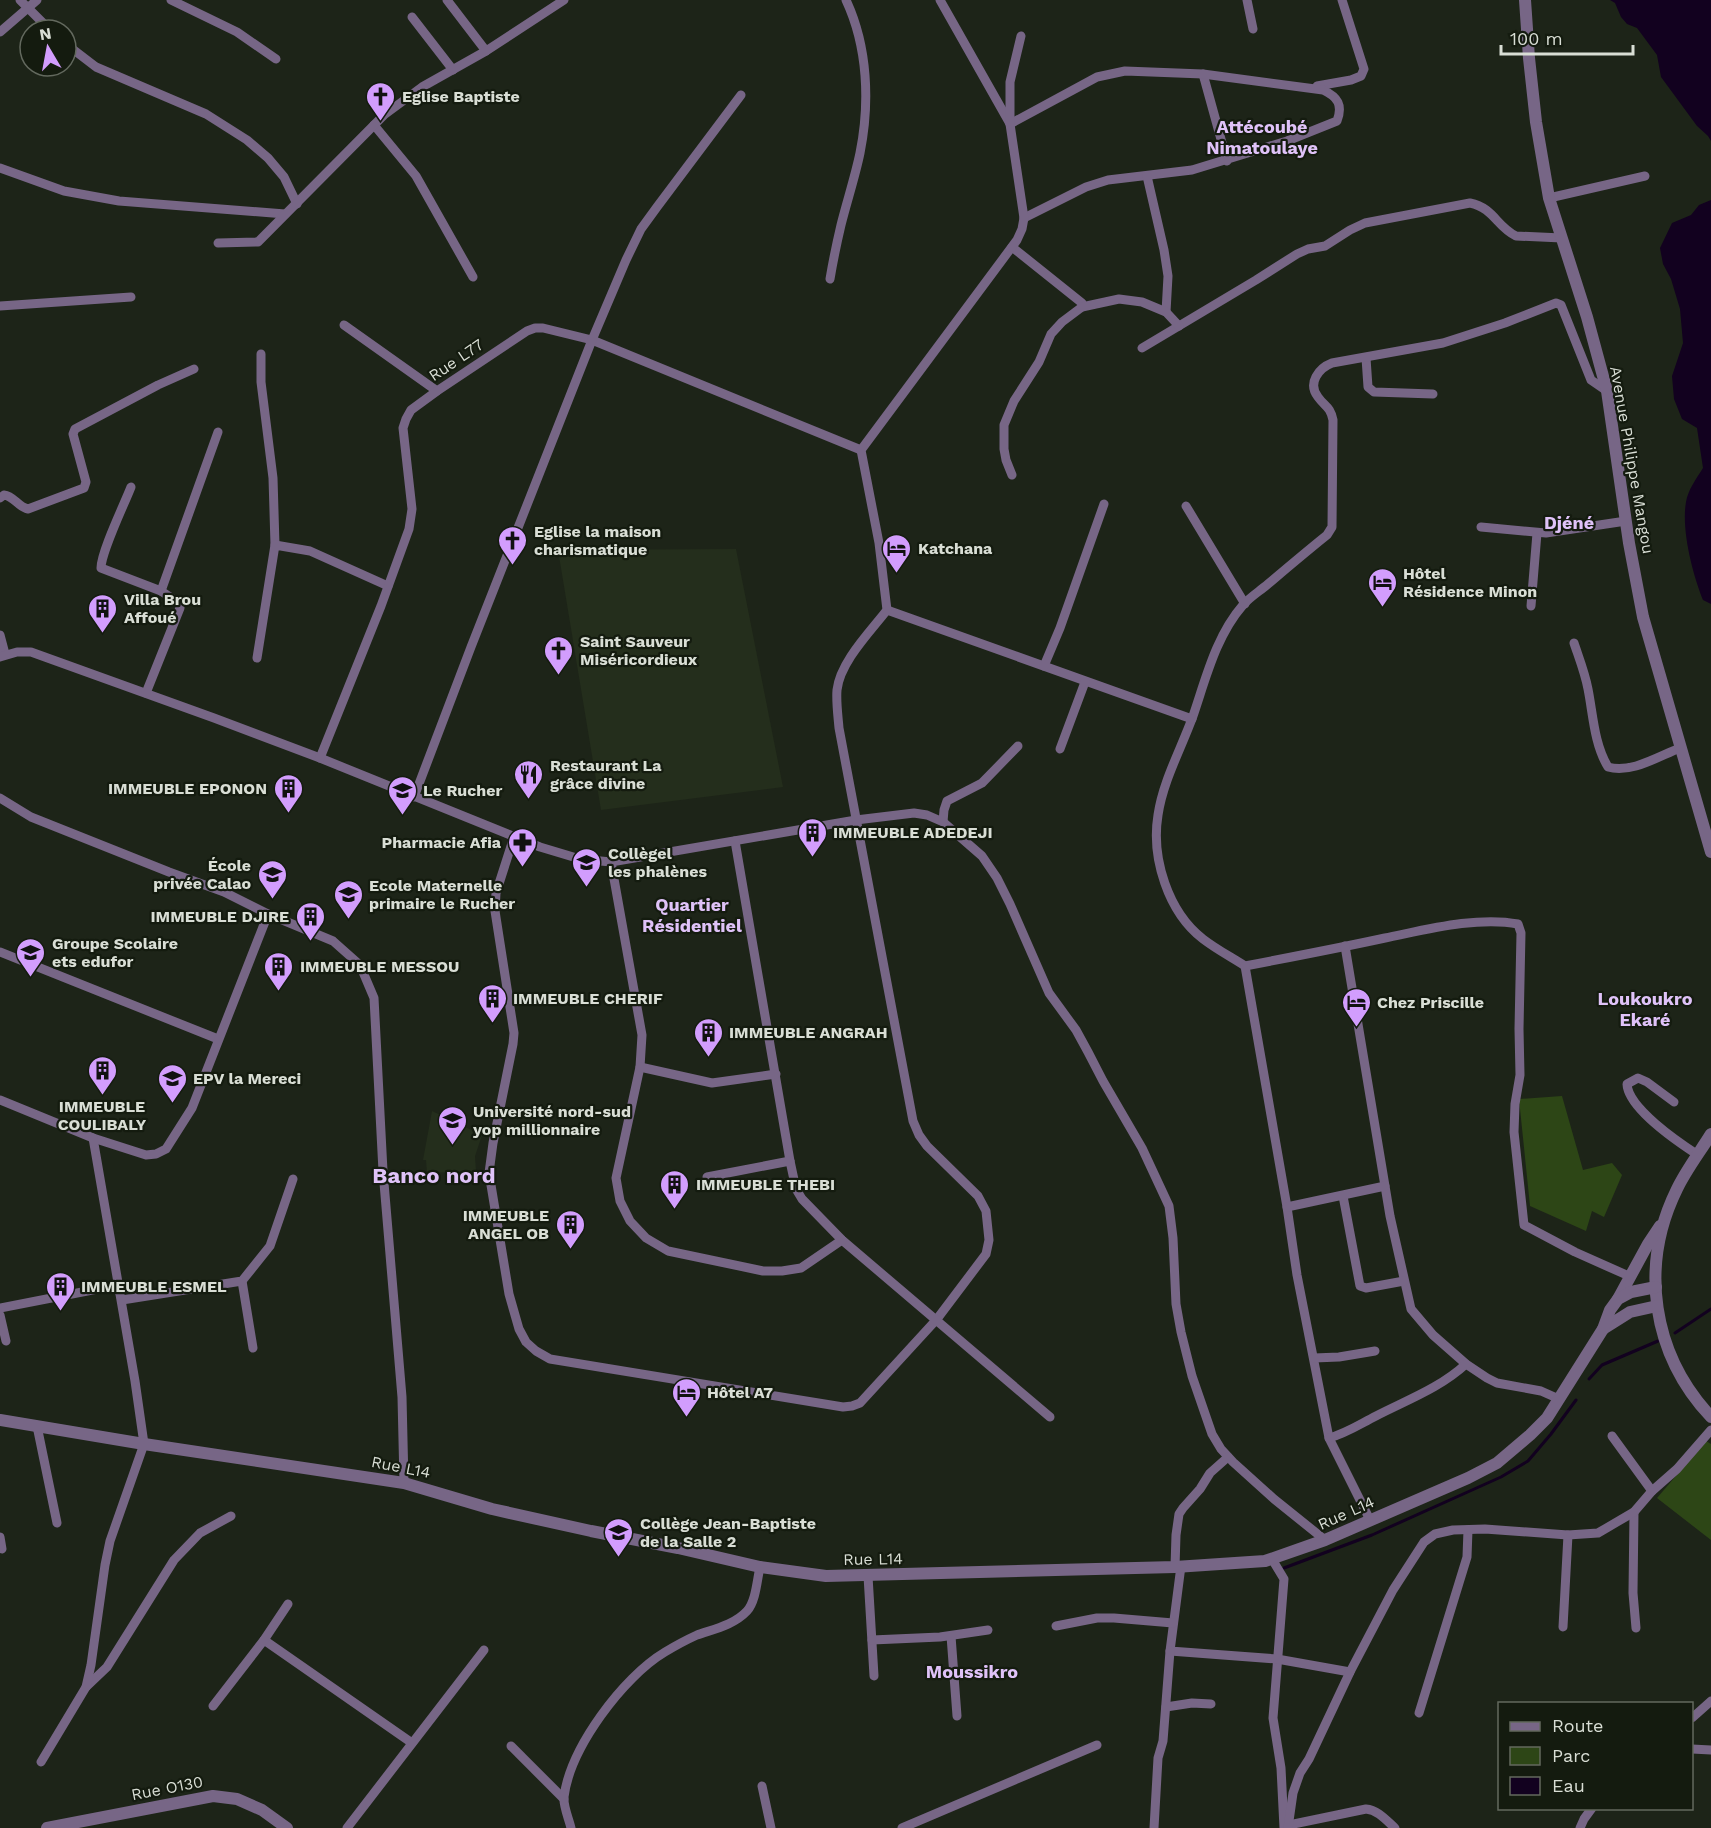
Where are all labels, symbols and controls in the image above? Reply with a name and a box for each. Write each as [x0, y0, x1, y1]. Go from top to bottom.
north arrow [18, 18, 78, 78]
scale bar [1501, 18, 1633, 56]
text: N [38, 23, 53, 44]
text: 100 m [1510, 28, 1563, 49]
church icon: Eglise Baptiste [365, 80, 397, 122]
place label: Eglise Baptiste [402, 87, 520, 106]
district label: Attécoubé Nimatoulaye [1206, 116, 1318, 158]
street label: Rue L77 [425, 335, 487, 385]
street label: Avenue Philippe Mangou [1606, 365, 1658, 555]
district label: Djéné [1544, 512, 1594, 533]
place label: Eglise la maison charismatique [534, 522, 661, 559]
church icon: Eglise la maison charismatique [497, 524, 529, 566]
hotel icon: Katchana [881, 532, 913, 574]
place label: Katchana [918, 539, 993, 558]
place label: Hôtel Résidence Minon [1403, 564, 1537, 601]
hotel icon: Hôtel Résidence Minon [1366, 566, 1398, 608]
place label: Villa Brou Affoué [124, 590, 201, 627]
building icon: Villa Brou Affoué [87, 592, 119, 634]
place label: Saint Sauveur Miséricordieux [580, 632, 698, 669]
church icon: Saint Sauveur Miséricordieux [543, 634, 575, 676]
place label: Restaurant La grâce divine [550, 756, 662, 793]
restaurant icon: Restaurant La grâce divine [513, 758, 545, 800]
building icon: IMMEUBLE EPONON [272, 772, 304, 814]
school or university icon: Le Rucher [386, 774, 418, 816]
place label: IMMEUBLE EPONON [108, 779, 267, 798]
place label: Le Rucher [423, 781, 502, 800]
building icon: IMMEUBLE ADEDEJI [796, 816, 828, 858]
place label: IMMEUBLE ADEDEJI [833, 823, 992, 842]
pharmacy icon: Pharmacie Afia [506, 826, 538, 868]
place label: Pharmacie Afia [382, 833, 502, 852]
place label: Collègel les phalènes [608, 844, 707, 881]
school or university icon: Collègel les phalènes [571, 846, 603, 888]
place label: École privée Calao [153, 856, 251, 893]
school or university icon: École privée Calao [256, 858, 288, 900]
place label: Ecole Maternelle primaire le Rucher [369, 876, 515, 913]
school or university icon: Ecole Maternelle primaire le Rucher [332, 878, 364, 920]
district label: Quartier Résidentiel [642, 894, 742, 936]
building icon: IMMEUBLE DJIRE [294, 900, 326, 942]
place label: IMMEUBLE DJIRE [151, 907, 289, 926]
place label: Groupe Scolaire ets edufor [52, 934, 178, 971]
school or university icon: Groupe Scolaire ets edufor [15, 936, 47, 978]
building icon: IMMEUBLE MESSOU [263, 950, 295, 992]
place label: IMMEUBLE MESSOU [300, 957, 459, 976]
building icon: IMMEUBLE CHERIF [476, 982, 508, 1024]
hotel icon: Chez Priscille [1340, 986, 1372, 1028]
district label: Loukoukro Ekaré [1598, 988, 1693, 1030]
place label: IMMEUBLE CHERIF [513, 989, 663, 1008]
place label: Chez Priscille [1377, 993, 1484, 1012]
building icon: IMMEUBLE ANGRAH [692, 1016, 724, 1058]
place label: IMMEUBLE ANGRAH [729, 1023, 888, 1042]
building icon: IMMEUBLE COULIBALY [86, 1054, 118, 1096]
school or university icon: EPV la Mereci [156, 1062, 188, 1104]
place label: EPV la Mereci [193, 1069, 301, 1088]
place label: IMMEUBLE COULIBALY [58, 1097, 147, 1134]
place label: Université nord-sud yop millionnaire [472, 1102, 631, 1139]
school or university icon: Université nord-sud yop millionnaire [436, 1104, 468, 1146]
district label: Banco nord [372, 1163, 496, 1188]
building icon: IMMEUBLE THEBI [659, 1168, 691, 1210]
place label: IMMEUBLE THEBI [696, 1175, 835, 1194]
place label: IMMEUBLE ANGEL OB [463, 1206, 549, 1243]
building icon: IMMEUBLE ANGEL OB [554, 1208, 586, 1250]
building icon: IMMEUBLE ESMEL [44, 1270, 76, 1312]
place label: IMMEUBLE ESMEL [81, 1277, 227, 1296]
hotel icon: Hôtel A7 [670, 1376, 702, 1418]
place label: Hôtel A7 [707, 1383, 773, 1402]
street label: Rue L14 [370, 1452, 432, 1482]
street label: Rue L14 [1315, 1492, 1377, 1534]
place label: Collège Jean-Baptiste de la Salle 2 [640, 1514, 816, 1551]
school or university icon: Collège Jean-Baptiste de la Salle 2 [603, 1516, 635, 1558]
street label: Rue L14 [843, 1549, 903, 1569]
district label: Moussikro [926, 1661, 1018, 1682]
legend [1498, 1702, 1693, 1810]
text: Route [1552, 1715, 1604, 1736]
text: Parc [1552, 1745, 1590, 1766]
street label: Rue O130 [130, 1772, 204, 1804]
text: Eau [1552, 1775, 1585, 1796]

